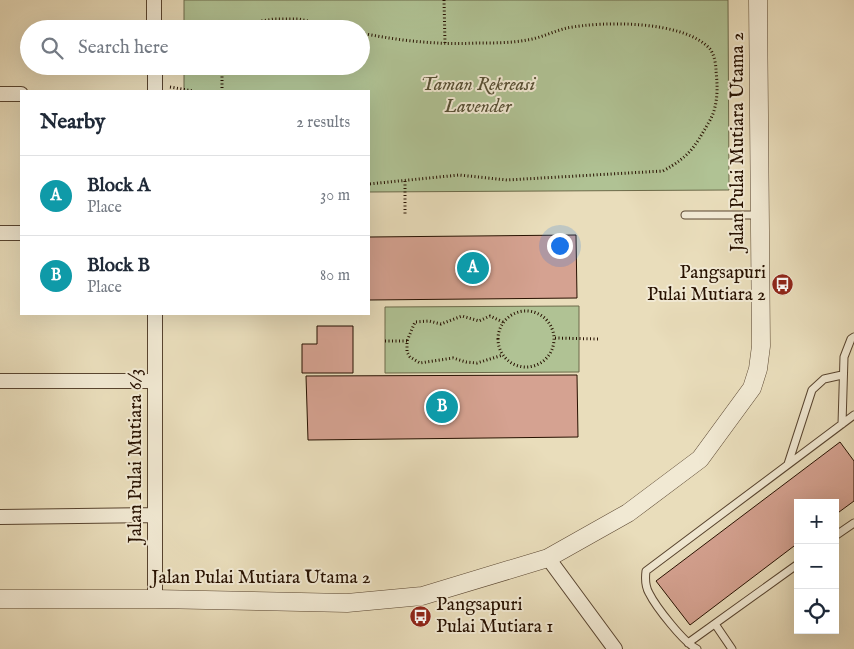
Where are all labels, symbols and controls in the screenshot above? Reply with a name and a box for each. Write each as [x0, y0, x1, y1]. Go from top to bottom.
search box [20, 20, 370, 75]
street label: Jalan Pulai Mutiara Utama 2 [726, 32, 750, 254]
icon: search [38, 34, 66, 62]
text: Search here [78, 36, 169, 60]
park label: Taman Rekreasi Lavender [421, 73, 537, 119]
text: Nearby [40, 109, 105, 136]
text: 2 results [296, 113, 350, 133]
text: Block A [87, 174, 150, 198]
text: A [51, 186, 61, 206]
text: 30 m [320, 186, 350, 206]
text: Place [87, 198, 122, 218]
your location [547, 233, 573, 259]
pin: A [457, 249, 489, 287]
text: Block B [87, 254, 150, 278]
place label: Pangsapuri Pulai Mutiara 2 [647, 261, 766, 307]
text: B [51, 266, 61, 286]
text: 80 m [320, 266, 350, 286]
bus stop icon: Pangsapuri Pulai Mutiara 2 [770, 272, 794, 296]
text: Place [87, 278, 122, 298]
street label: Jalan Pulai Mutiara 6/3 [124, 369, 148, 545]
pin: B [426, 388, 458, 426]
map controls [794, 499, 839, 634]
button: + [794, 499, 839, 544]
button: − [794, 544, 839, 589]
street label: Jalan Pulai Mutiara Utama 2 [149, 566, 371, 590]
button: locate [794, 589, 839, 634]
place label: Pangsapuri Pulai Mutiara 1 [436, 593, 553, 639]
bus stop icon: Pangsapuri Pulai Mutiara 1 [408, 604, 432, 628]

